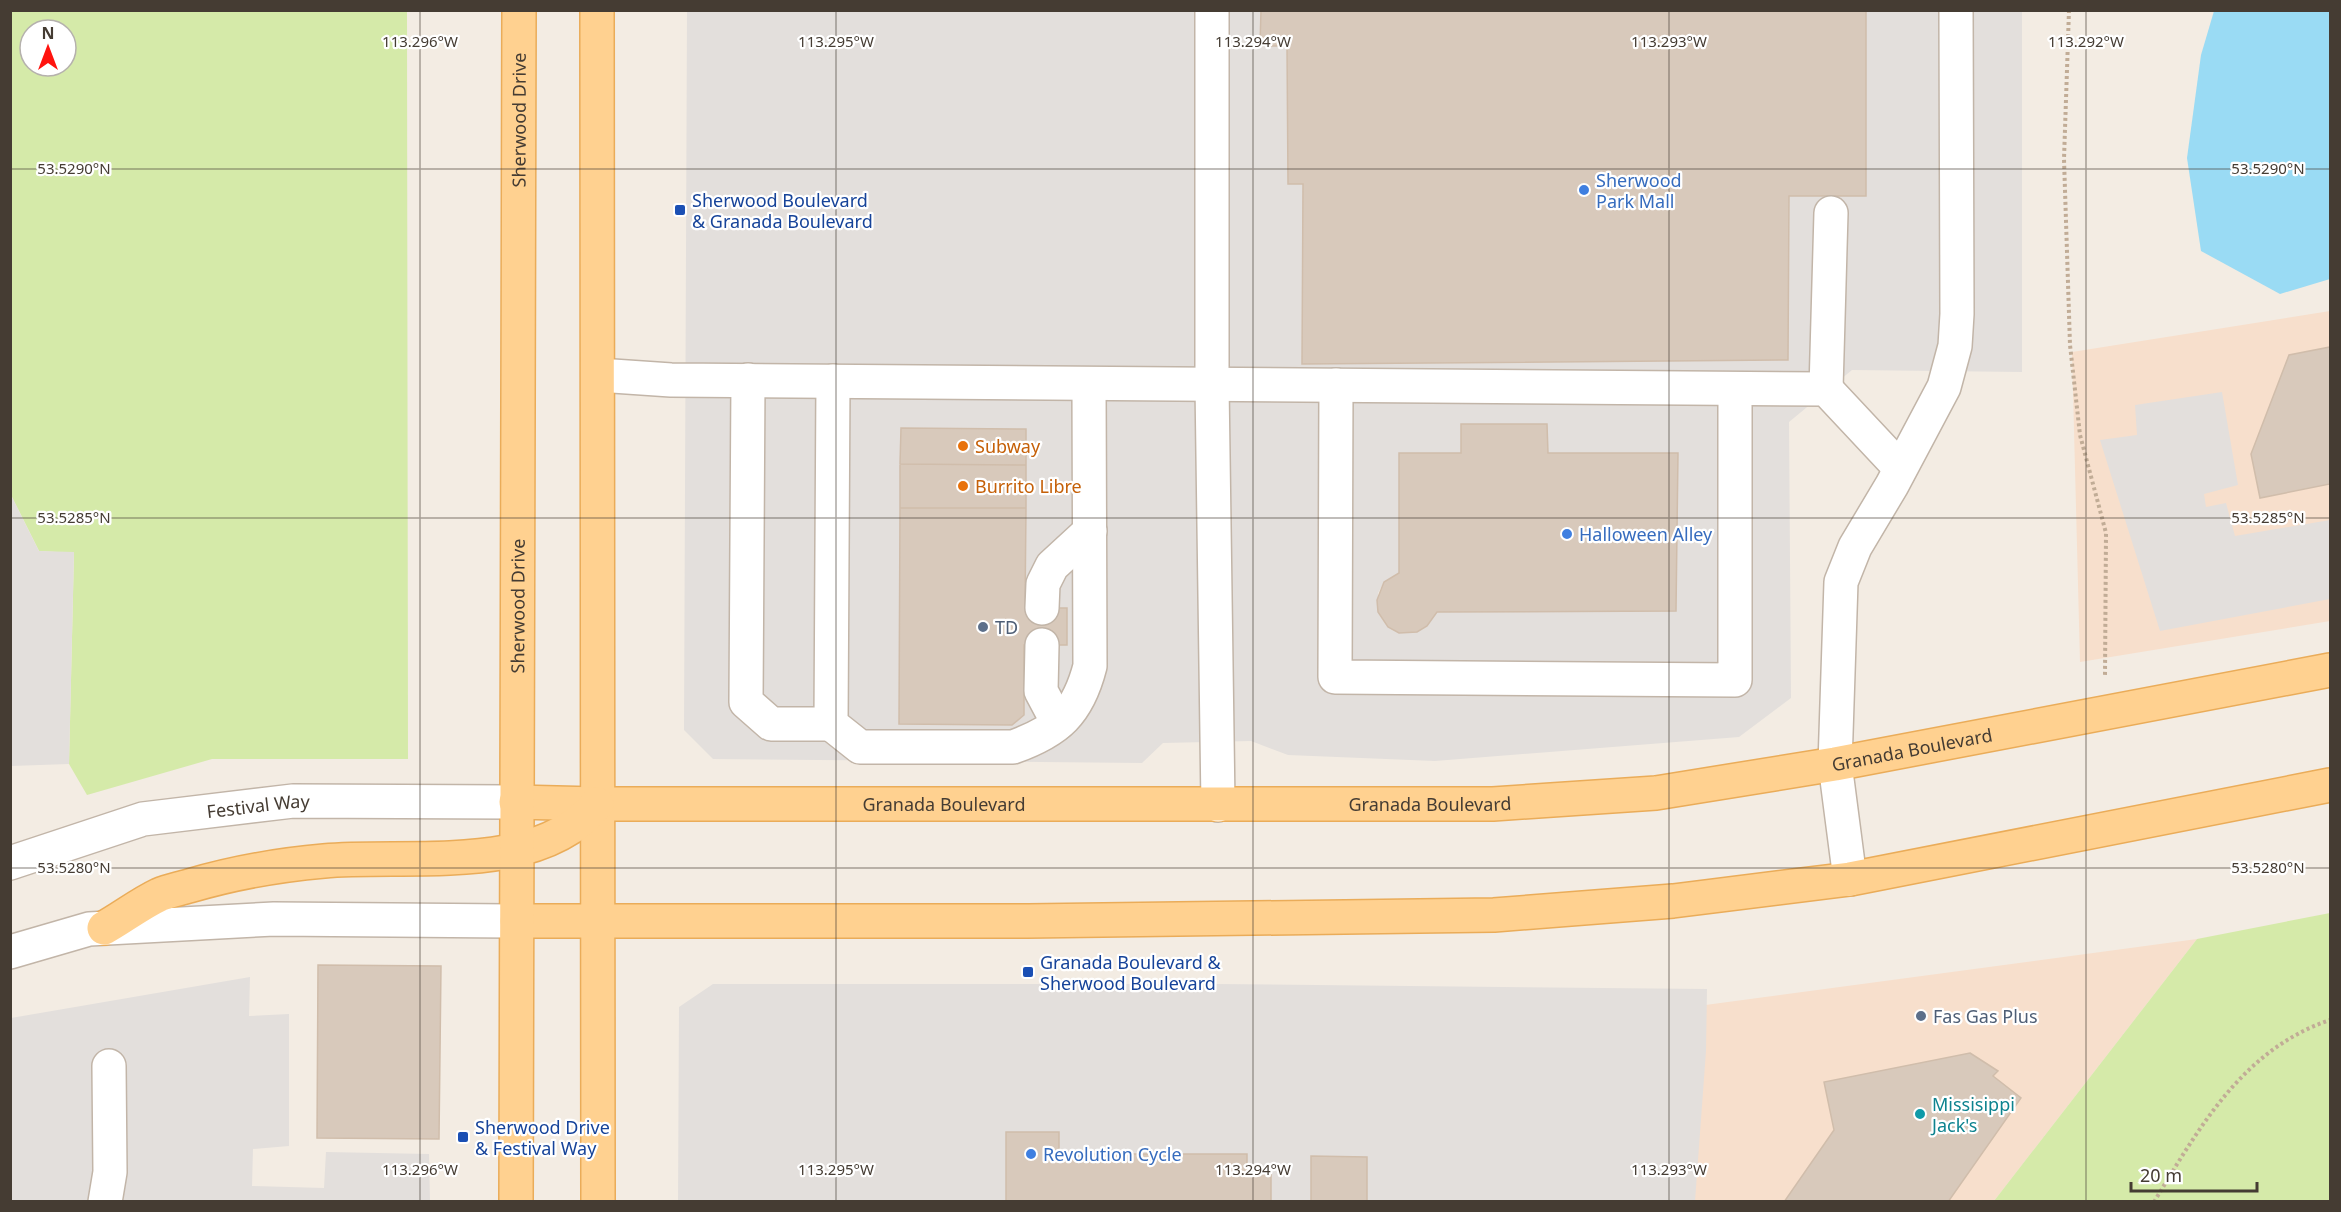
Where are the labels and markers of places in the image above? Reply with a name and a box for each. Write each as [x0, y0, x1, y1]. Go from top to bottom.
place label: Sherwood Park Mall [1596, 168, 1682, 213]
marker: Sherwood Park Mall [1577, 183, 1591, 197]
place label: Sherwood Boulevard & Granada Boulevard [692, 188, 873, 233]
marker: Sherwood Boulevard & Granada Boulevard [673, 203, 687, 217]
place label: Subway [975, 434, 1041, 458]
marker: Subway [956, 439, 970, 453]
place label: Burrito Libre [975, 474, 1082, 498]
marker: Burrito Libre [956, 479, 970, 493]
place label: Halloween Alley [1579, 522, 1713, 546]
marker: Halloween Alley [1560, 527, 1574, 541]
place label: TD [995, 615, 1018, 639]
marker: TD [976, 620, 990, 634]
place label: Granada Boulevard & Sherwood Boulevard [1040, 950, 1222, 995]
marker: Granada Boulevard & Sherwood Boulevard [1021, 965, 1035, 979]
place label: Fas Gas Plus [1933, 1004, 2038, 1028]
marker: Fas Gas Plus [1914, 1009, 1928, 1023]
place label: Missisippi Jack's [1930, 1092, 2015, 1137]
marker: Missisippi Jack's [1913, 1107, 1927, 1121]
place label: Sherwood Drive & Festival Way [475, 1115, 610, 1160]
marker: Sherwood Drive & Festival Way [456, 1130, 470, 1144]
place label: Revolution Cycle [1043, 1142, 1182, 1166]
marker: Revolution Cycle [1024, 1147, 1038, 1161]

